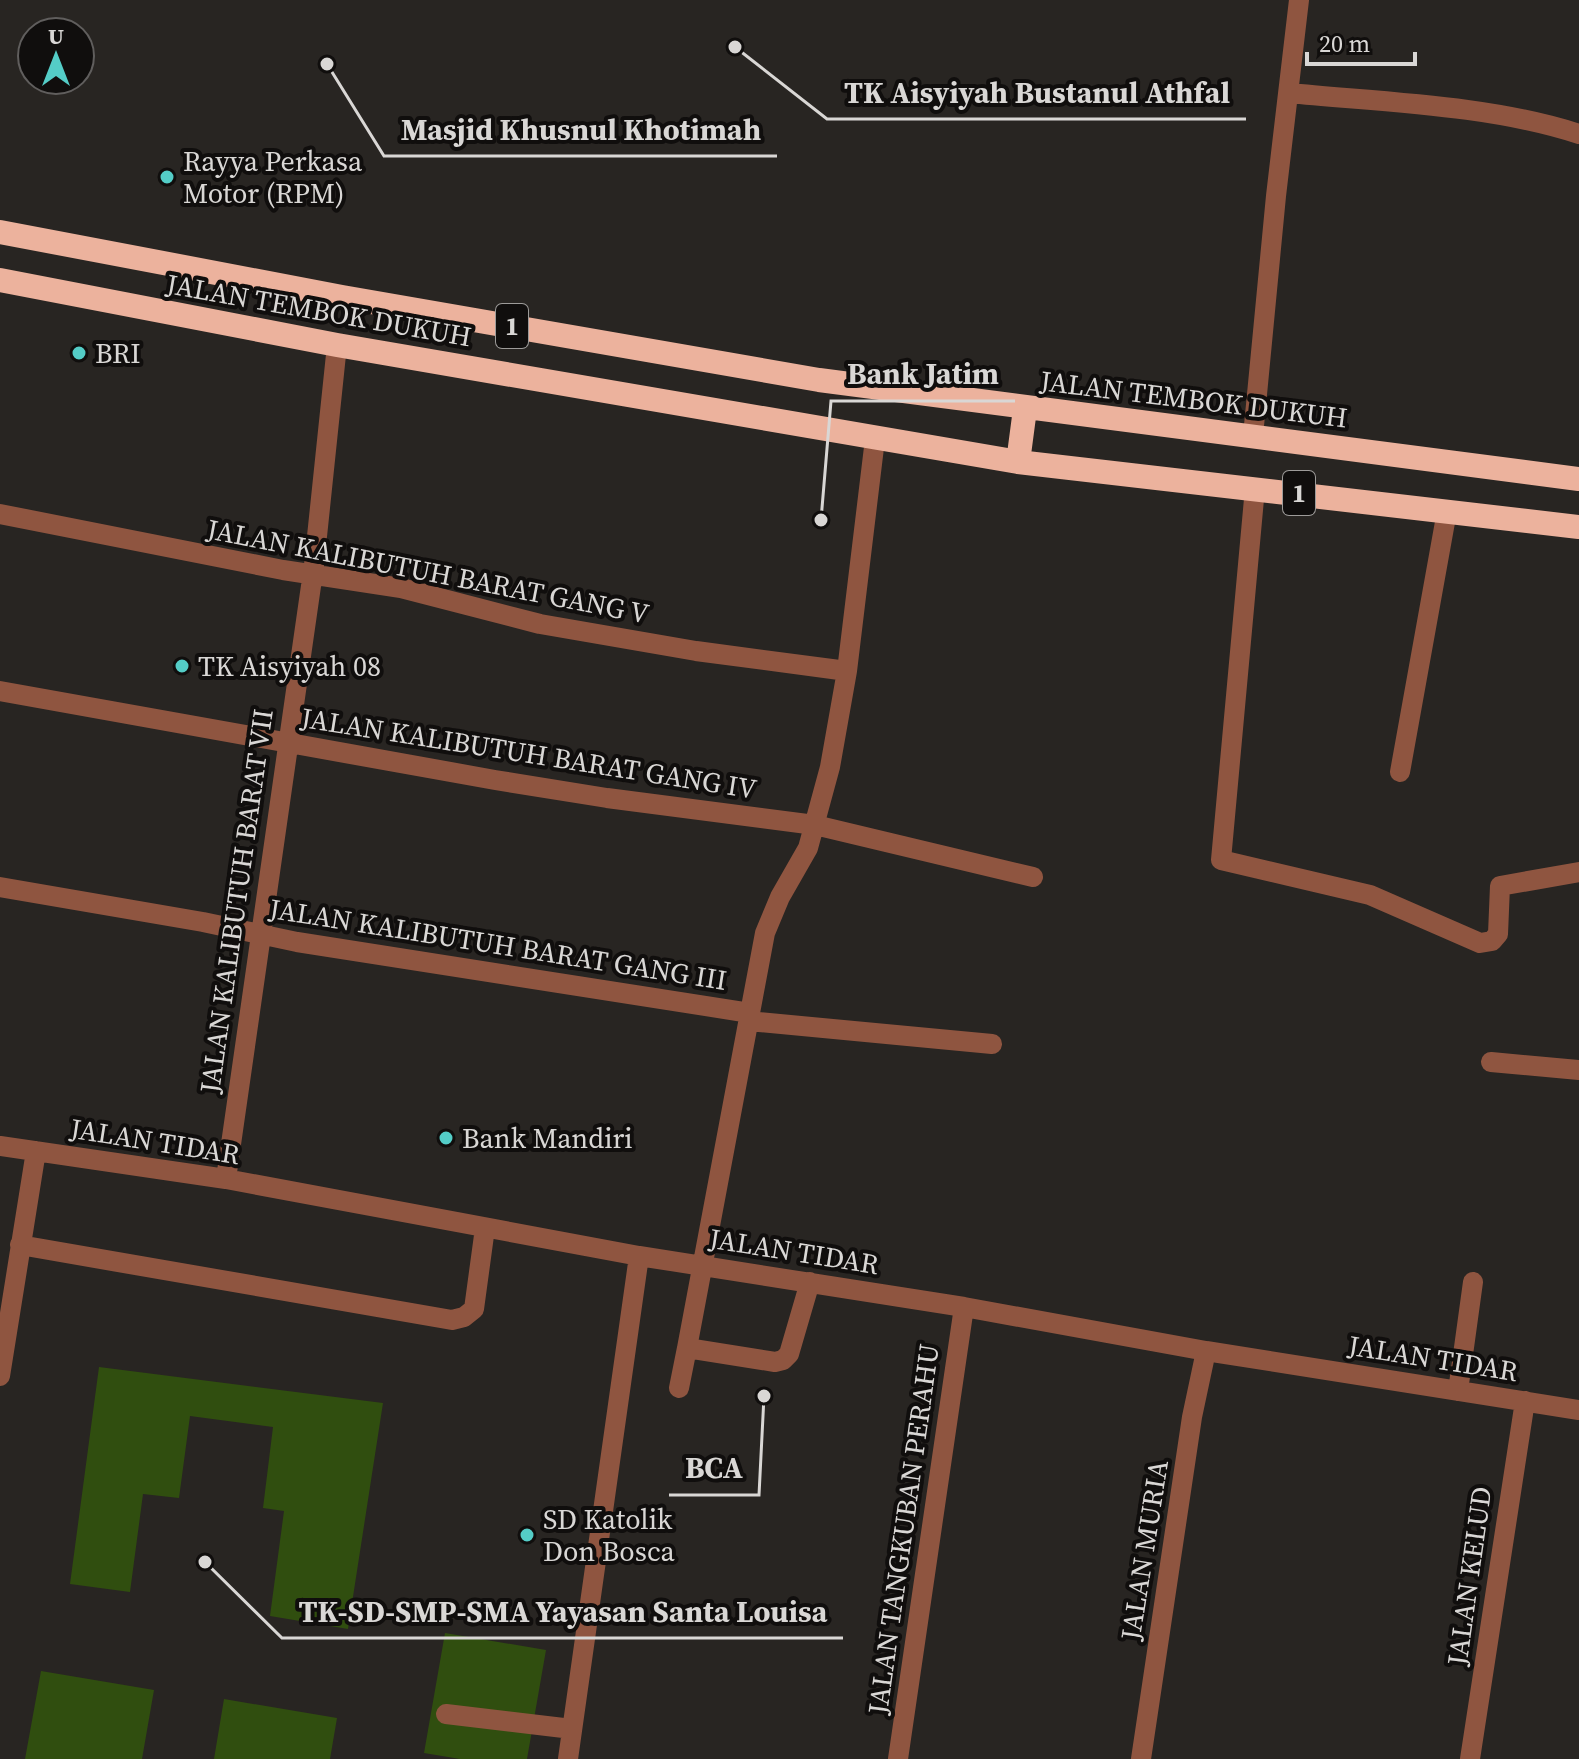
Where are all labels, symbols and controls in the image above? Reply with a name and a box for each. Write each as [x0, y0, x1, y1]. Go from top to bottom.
north arrow [16, 16, 96, 96]
scale bar [1307, 16, 1415, 66]
text: U [48, 21, 64, 51]
text: 20 m [1319, 27, 1370, 60]
callout: TK Aisyiyah Bustanul Athfal [827, 65, 1246, 119]
text: TK Aisyiyah Bustanul Athfal [844, 72, 1230, 113]
callout: Masjid Khusnul Khotimah [384, 102, 777, 156]
text: Masjid Khusnul Khotimah [401, 109, 761, 150]
place label: Rayya Perkasa Motor (RPM) [183, 142, 363, 212]
marker: Rayya Perkasa Motor (RPM) [158, 168, 176, 186]
street label: JALAN TEMBOK DUKUH [162, 264, 475, 356]
road number: 1 [496, 304, 528, 348]
place label: BRI [95, 334, 141, 372]
marker: BRI [70, 344, 88, 362]
callout: Bank Jatim [831, 347, 1015, 401]
text: Bank Jatim [847, 353, 999, 394]
street label: JALAN TEMBOK DUKUH [1037, 361, 1350, 437]
road number: 1 [1283, 471, 1315, 515]
street label: JALAN KALIBUTUH BARAT GANG V [203, 509, 652, 633]
place label: TK Aisyiyah 08 [198, 647, 381, 685]
marker: TK Aisyiyah 08 [173, 657, 191, 675]
street label: JALAN KALIBUTUH BARAT GANG IV [297, 698, 760, 808]
street label: JALAN KALIBUTUH BARAT VII [190, 706, 282, 1097]
street label: JALAN KALIBUTUH BARAT GANG III [266, 889, 729, 999]
street label: JALAN TIDAR [66, 1109, 243, 1173]
place label: Bank Mandiri [462, 1119, 633, 1157]
marker: Bank Mandiri [437, 1129, 455, 1147]
street label: JALAN TIDAR [705, 1219, 882, 1283]
street label: JALAN TIDAR [1344, 1326, 1521, 1390]
street label: JALAN TANGKUBAN PERAHU [858, 1341, 948, 1718]
callout: BCA [669, 1441, 759, 1495]
text: BCA [685, 1447, 743, 1488]
street label: JALAN MURIA [1111, 1457, 1177, 1644]
street label: JALAN KELUD [1438, 1484, 1500, 1669]
place label: SD Katolik Don Bosca [543, 1500, 676, 1570]
marker: SD Katolik Don Bosca [518, 1526, 536, 1544]
callout: TK-SD-SMP-SMA Yayasan Santa Louisa [282, 1584, 843, 1638]
text: TK-SD-SMP-SMA Yayasan Santa Louisa [299, 1591, 828, 1632]

